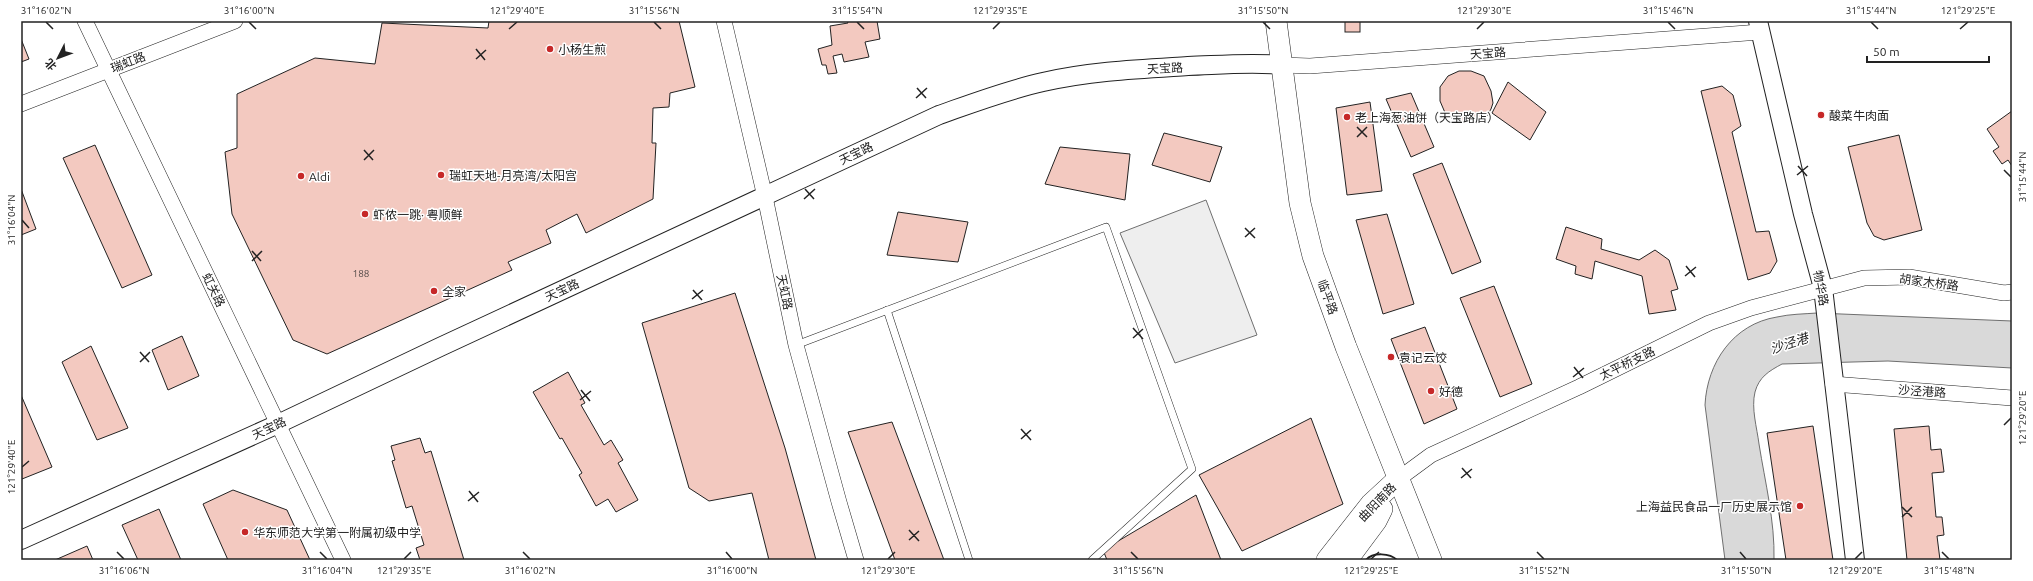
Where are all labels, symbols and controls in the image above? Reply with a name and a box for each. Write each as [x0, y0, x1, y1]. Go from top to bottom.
text: 31°16'02"N [21, 5, 71, 16]
text: 31°16'00"N [224, 5, 274, 16]
text: 121°29'40"E [490, 5, 545, 16]
text: 31°15'56"N [629, 5, 679, 16]
text: 31°15'54"N [832, 5, 882, 16]
text: 121°29'35"E [973, 5, 1028, 16]
text: 31°15'50"N [1238, 5, 1288, 16]
text: 121°29'30"E [1457, 5, 1512, 16]
text: 31°15'46"N [1643, 5, 1693, 16]
text: 31°15'44"N [1846, 5, 1896, 16]
text: 121°29'25"E [1941, 5, 1996, 16]
north arrow [38, 38, 78, 78]
scale bar [1867, 38, 1989, 64]
place label: 小杨生煎 [558, 43, 606, 56]
marker: 小杨生煎 [545, 44, 555, 54]
street label: 天宝路 [1470, 45, 1506, 61]
text: 50 m [1873, 45, 1900, 58]
street label: 瑞虹路 [109, 49, 147, 75]
text: 北 [42, 57, 59, 73]
street label: 天宝路 [1147, 61, 1183, 75]
place label: 酸菜牛肉面 [1829, 109, 1889, 122]
marker: 酸菜牛肉面 [1816, 110, 1826, 120]
place label: 老上海葱油饼（天宝路店） [1355, 111, 1499, 124]
marker: 老上海葱油饼（天宝路店） [1342, 112, 1352, 122]
street label: 天宝路 [837, 139, 875, 167]
text: 31°15'44"N [2017, 152, 2028, 202]
place label: 瑞虹天地-月亮湾/太阳宫 [449, 169, 577, 182]
place label: Aldi [309, 170, 330, 183]
marker: 瑞虹天地-月亮湾/太阳宫 [436, 170, 446, 180]
marker: Aldi [296, 171, 306, 181]
text: 31°16'04"N [6, 195, 17, 245]
place label: 虾侬一跳· 粤顺鲜 [373, 208, 463, 221]
marker: 虾侬一跳· 粤顺鲜 [360, 209, 370, 219]
house number: 188 [353, 268, 370, 279]
street label: 物华路 [1811, 269, 1831, 307]
street label: 虹关路 [200, 271, 228, 309]
street label: 胡家木桥路 [1898, 272, 1960, 292]
street label: 天虹路 [775, 273, 795, 311]
street label: 天宝路 [543, 276, 581, 304]
street label: 临平路 [1316, 278, 1340, 316]
place label: 全家 [442, 285, 466, 298]
marker: 全家 [429, 286, 439, 296]
water label: 沙泾港 [1768, 330, 1812, 356]
street label: 太平桥支路 [1597, 344, 1657, 382]
place label: 袁记云饺 [1399, 351, 1447, 364]
marker: 袁记云饺 [1386, 352, 1396, 362]
street label: 沙泾港路 [1898, 383, 1946, 399]
place label: 好德 [1439, 385, 1463, 398]
marker: 好德 [1426, 386, 1436, 396]
text: 121°29'20"E [2017, 390, 2028, 445]
street label: 天宝路 [250, 414, 288, 442]
text: 121°29'40"E [6, 439, 17, 494]
street label: 曲阳南路 [1356, 480, 1398, 524]
place label: 上海益民食品一厂历史展示馆 [1636, 500, 1792, 513]
marker: 上海益民食品一厂历史展示馆 [1795, 501, 1805, 511]
place label: 华东师范大学第一附属初级中学 [253, 526, 421, 539]
marker: 华东师范大学第一附属初级中学 [240, 527, 250, 537]
text: 31°16'06"N [99, 565, 149, 576]
text: 31°16'04"N [302, 565, 352, 576]
text: 121°29'35"E [377, 565, 432, 576]
text: 31°16'02"N [505, 565, 555, 576]
text: 31°16'00"N [707, 565, 757, 576]
text: 121°29'30"E [861, 565, 916, 576]
text: 31°15'56"N [1113, 565, 1163, 576]
text: 121°29'25"E [1344, 565, 1399, 576]
text: 31°15'52"N [1519, 565, 1569, 576]
text: 31°15'50"N [1721, 565, 1771, 576]
text: 121°29'20"E [1828, 565, 1883, 576]
text: 31°15'48"N [1924, 565, 1974, 576]

